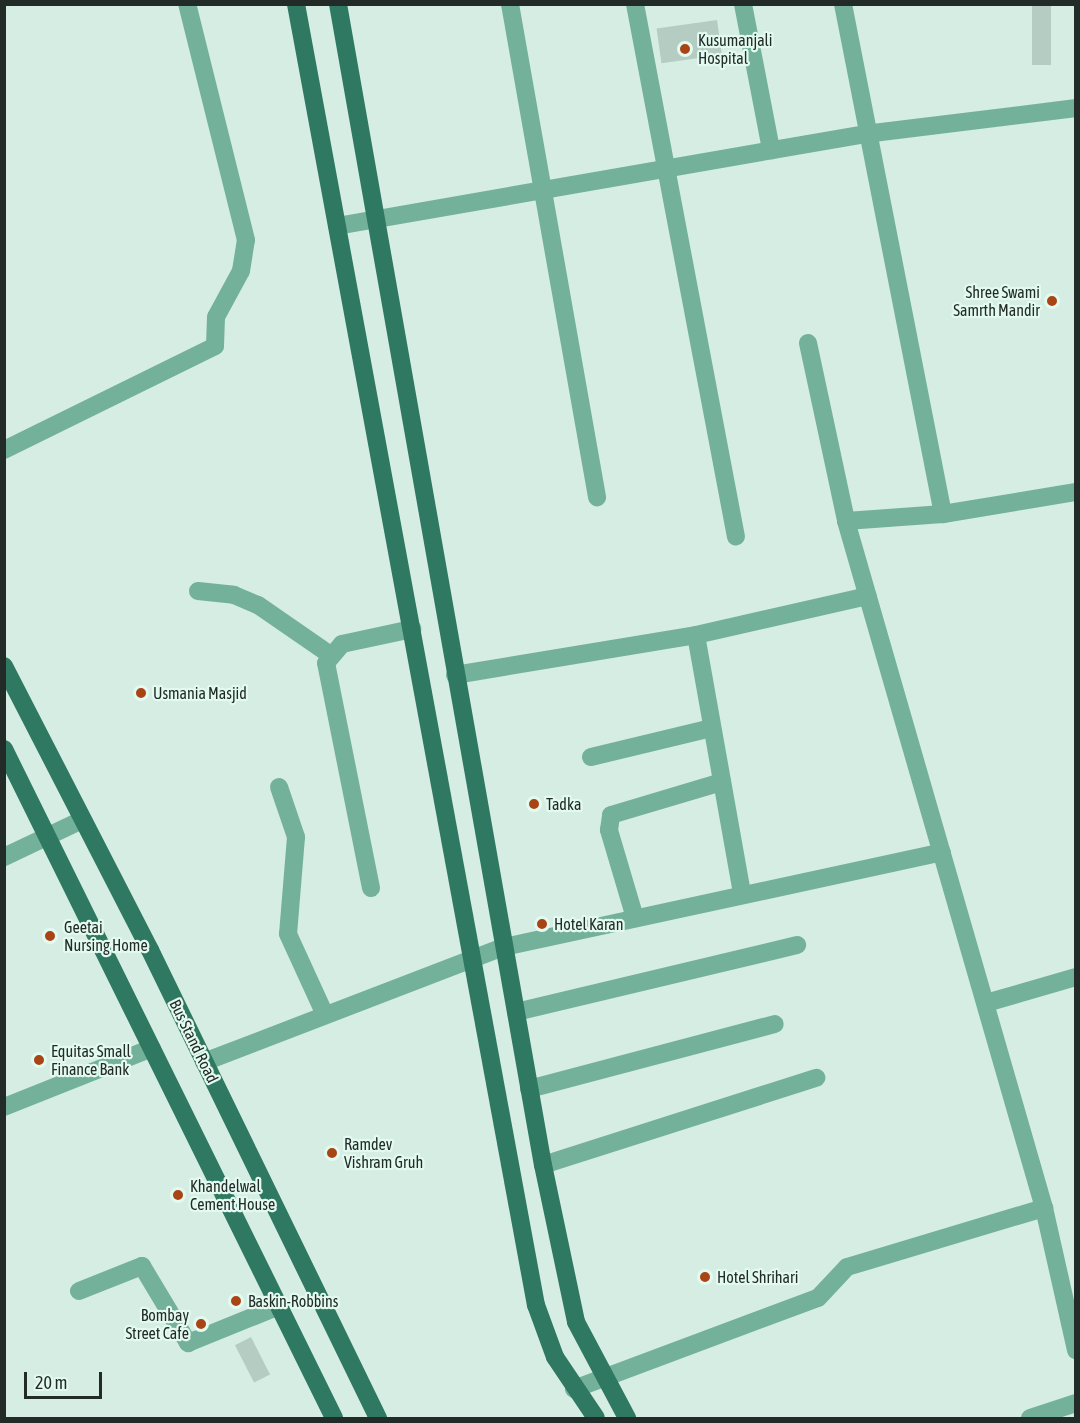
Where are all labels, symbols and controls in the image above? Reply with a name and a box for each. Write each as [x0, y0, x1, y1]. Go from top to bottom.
place label: Kusumanjali Hospital [698, 30, 773, 68]
marker: Kusumanjali Hospital [676, 40, 694, 58]
place label: Shree Swami Samrth Mandir [953, 282, 1040, 320]
marker: Shree Swami Samrth Mandir [1045, 294, 1059, 308]
place label: Usmania Masjid [153, 683, 247, 703]
marker: Usmania Masjid [134, 686, 148, 700]
place label: Tadka [546, 794, 581, 814]
marker: Tadka [527, 797, 541, 811]
place label: Hotel Karan [554, 914, 624, 934]
place label: Geetai Nursing Home [64, 917, 148, 955]
marker: Hotel Karan [535, 917, 549, 931]
marker: Geetai Nursing Home [41, 927, 59, 945]
street label: Bus Stand Road [166, 996, 222, 1086]
place label: Equitas Small Finance Bank [51, 1041, 131, 1079]
marker: Equitas Small Finance Bank [32, 1053, 46, 1067]
place label: Ramdev Vishram Gruh [344, 1134, 423, 1172]
marker: Ramdev Vishram Gruh [325, 1146, 339, 1160]
place label: Khandelwal Cement House [190, 1176, 275, 1214]
marker: Khandelwal Cement House [171, 1188, 185, 1202]
place label: Hotel Shrihari [717, 1267, 798, 1287]
marker: Hotel Shrihari [698, 1270, 712, 1284]
place label: Baskin-Robbins [248, 1291, 338, 1311]
marker: Baskin-Robbins [229, 1294, 243, 1308]
place label: Bombay Street Cafe [125, 1305, 189, 1343]
marker: Bombay Street Cafe [194, 1317, 208, 1331]
scale bar [27, 1360, 105, 1398]
text: 20 m [35, 1372, 67, 1393]

